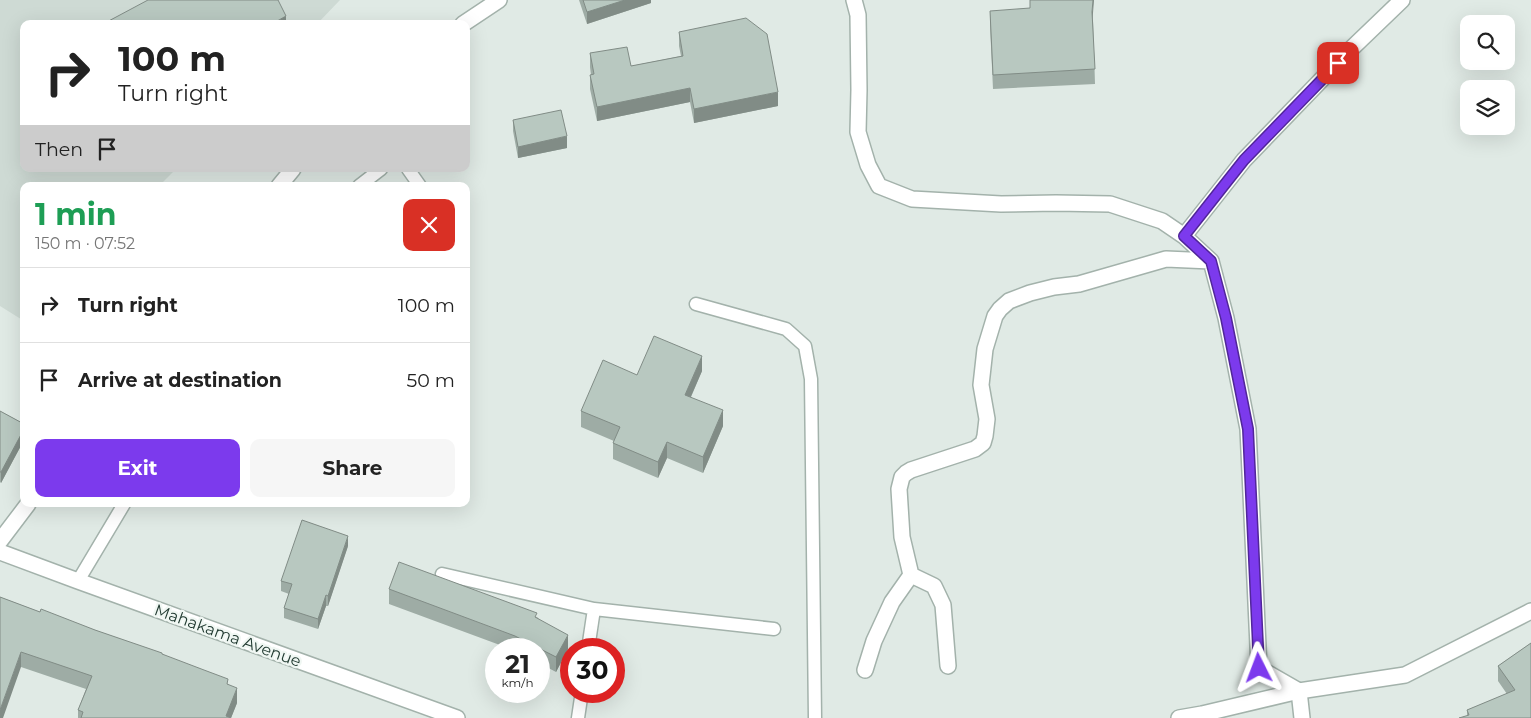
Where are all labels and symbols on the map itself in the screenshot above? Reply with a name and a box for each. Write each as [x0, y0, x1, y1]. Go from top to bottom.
pin [1317, 42, 1359, 84]
street label: Mahakama Avenue [152, 600, 304, 671]
speed limit sign: 30 [560, 638, 625, 703]
position arrow [1232, 641, 1284, 693]

